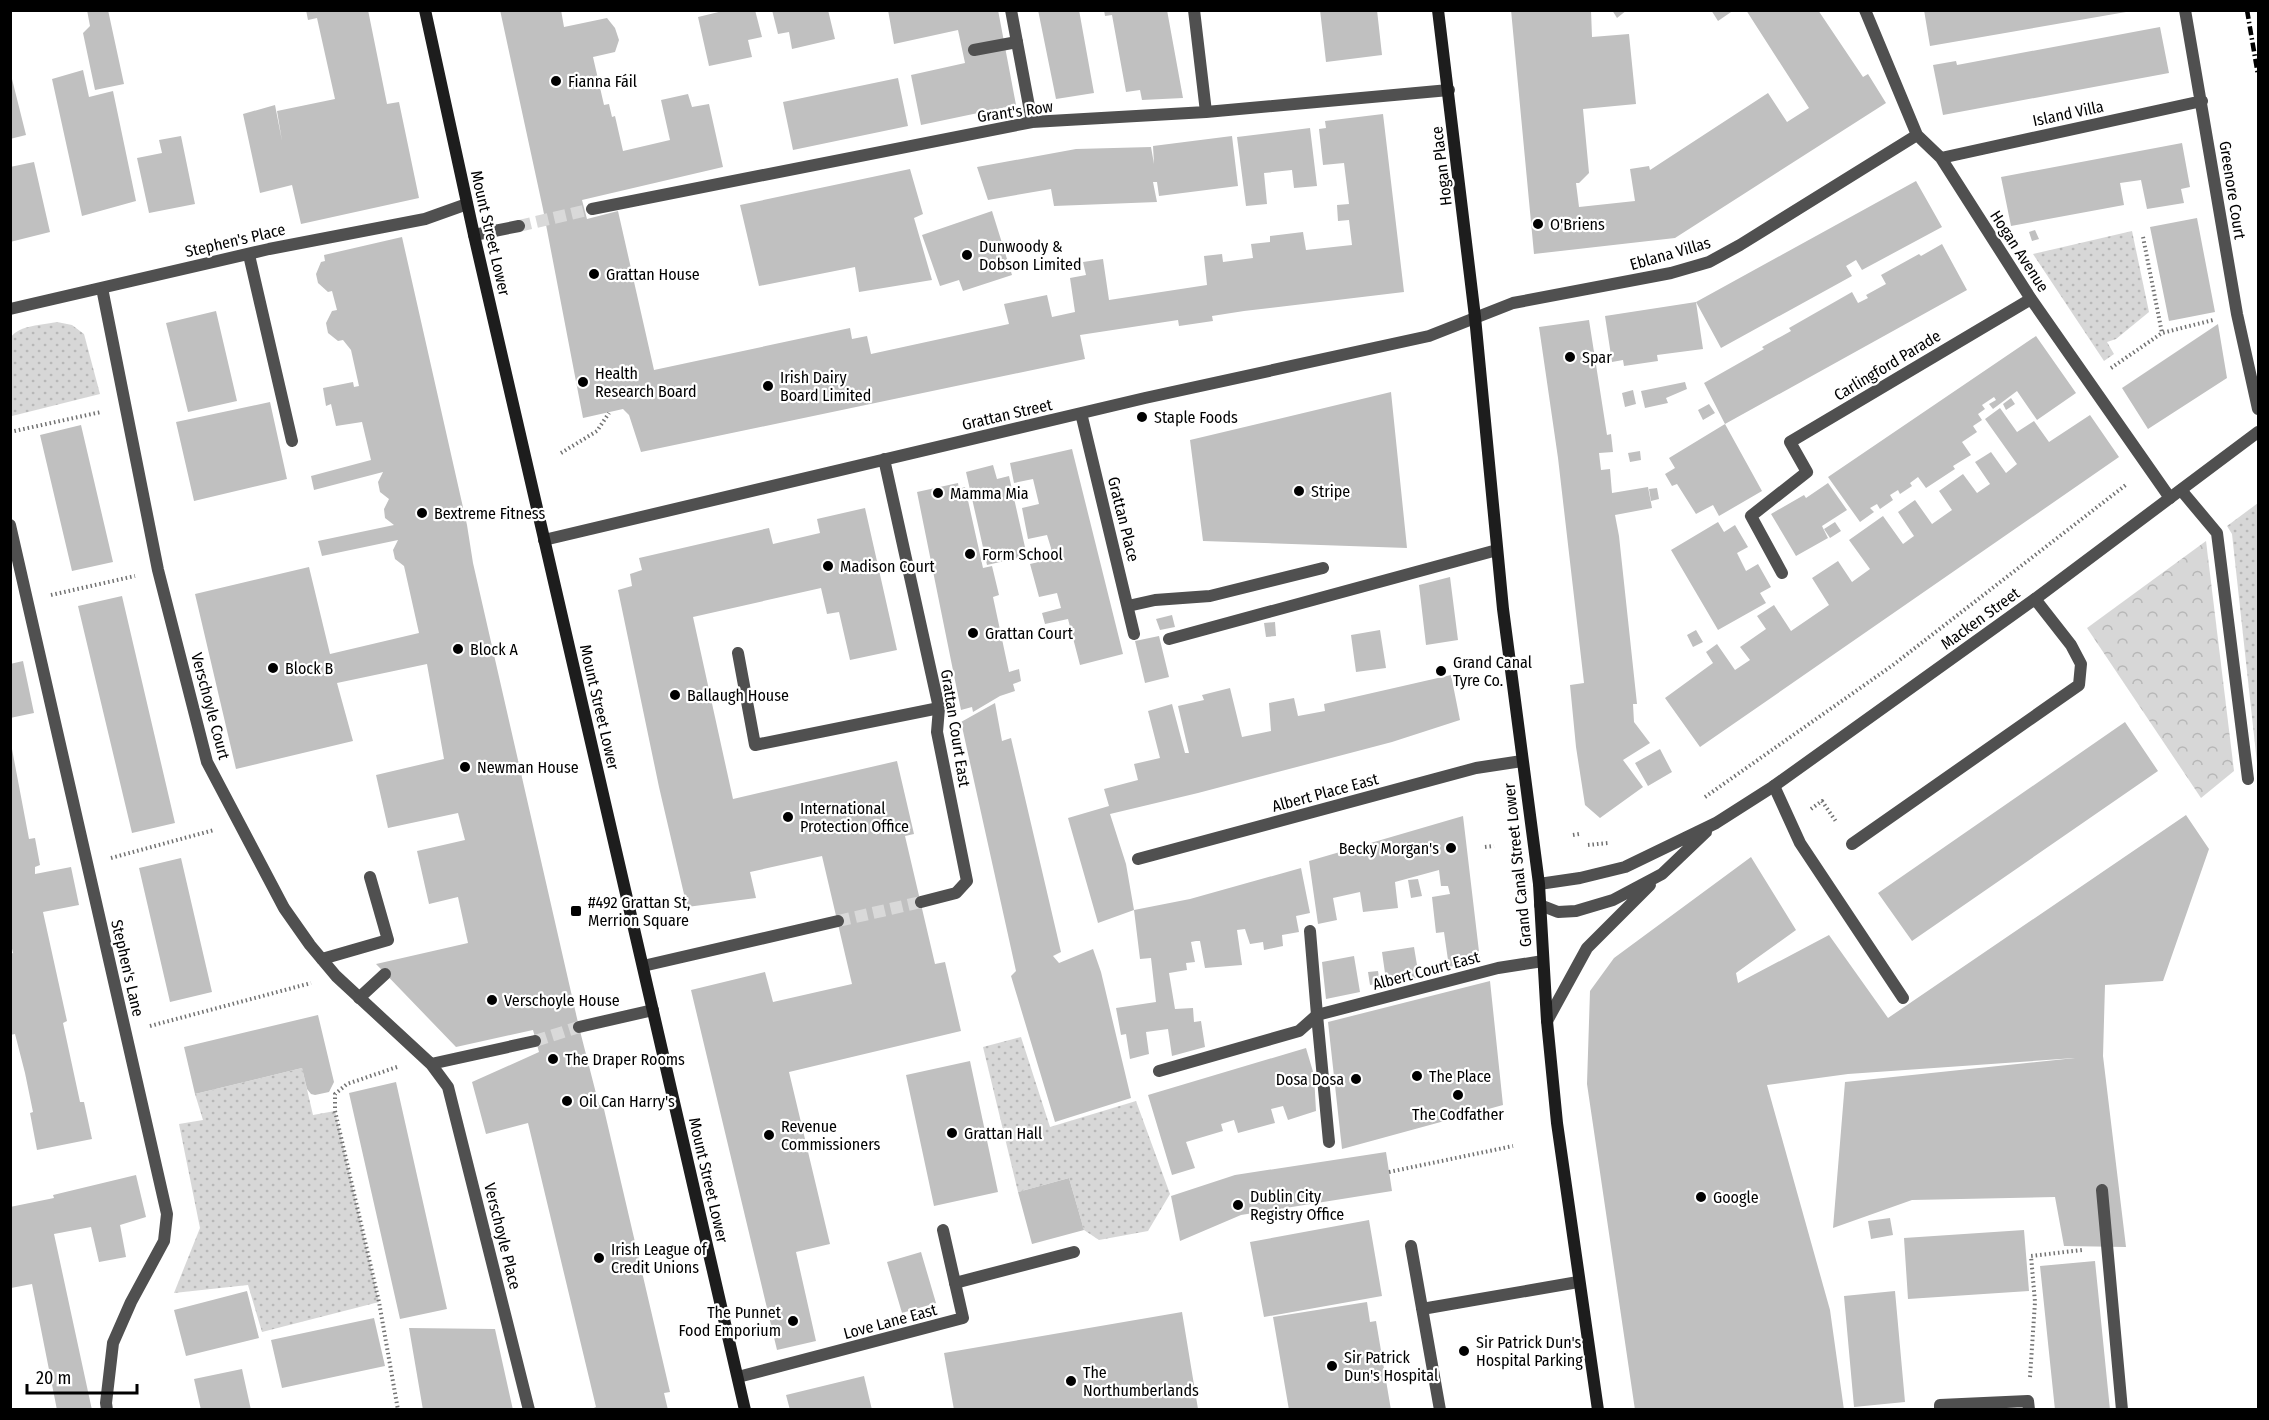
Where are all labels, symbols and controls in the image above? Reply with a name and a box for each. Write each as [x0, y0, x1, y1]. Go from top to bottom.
place label: Fianna Fáil [568, 72, 637, 91]
marker: Fianna Fáil [549, 74, 563, 88]
street label: Grant's Row [976, 97, 1055, 126]
street label: Island Villa [2031, 97, 2106, 130]
street label: Hogan Place [1427, 125, 1456, 207]
street label: Greenore Court [2215, 140, 2250, 241]
street label: Mount Street Lower [467, 169, 514, 298]
street label: Hogan Avenue [1986, 207, 2053, 296]
place label: O'Briens [1550, 215, 1605, 234]
marker: O'Briens [1531, 217, 1545, 231]
street label: Stephen's Place [183, 220, 287, 261]
street label: Eblana Villas [1628, 233, 1713, 274]
place label: Dunwoody & Dobson Limited [979, 237, 1082, 274]
marker: Dunwoody & Dobson Limited [960, 248, 974, 262]
place label: Grattan House [606, 265, 700, 284]
marker: Grattan House [587, 267, 601, 281]
street label: Carlingford Parade [1830, 326, 1944, 405]
place label: Spar [1582, 348, 1612, 367]
marker: Spar [1563, 350, 1577, 364]
place label: Health Research Board [595, 364, 697, 401]
place label: Irish Dairy Board Limited [780, 368, 871, 405]
marker: Health Research Board [576, 375, 590, 389]
marker: Irish Dairy Board Limited [761, 379, 775, 393]
street label: Grattan Street [960, 395, 1055, 434]
place label: Staple Foods [1154, 408, 1238, 427]
marker: Staple Foods [1135, 410, 1149, 424]
street label: Grattan Place [1104, 475, 1143, 564]
place label: Stripe [1311, 482, 1350, 501]
place label: Mamma Mia [950, 484, 1029, 503]
marker: Stripe [1292, 484, 1306, 498]
marker: Mamma Mia [931, 486, 945, 500]
place label: Bextreme Fitness [434, 504, 546, 523]
marker: Bextreme Fitness [415, 506, 429, 520]
place label: Form School [982, 545, 1063, 564]
marker: Form School [963, 547, 977, 561]
place label: Madison Court [840, 557, 935, 576]
marker: Madison Court [821, 559, 835, 573]
street label: Macken Street [1937, 583, 2024, 653]
place label: Grattan Court [985, 624, 1074, 643]
marker: Grattan Court [966, 626, 980, 640]
place label: Block A [470, 640, 518, 659]
marker: Block A [451, 642, 465, 656]
street label: Mount Street Lower [576, 643, 623, 772]
street label: Verschoyle Court [187, 651, 234, 762]
place label: Grand Canal Tyre Co. [1453, 653, 1532, 690]
place label: Block B [285, 659, 333, 678]
marker: Block B [266, 661, 280, 675]
marker: Grand Canal Tyre Co. [1434, 664, 1448, 678]
street label: Grattan Court East [937, 668, 974, 789]
place label: Ballaugh House [687, 686, 789, 705]
marker: Ballaugh House [668, 688, 682, 702]
place label: Newman House [477, 758, 579, 777]
marker: Newman House [458, 760, 472, 774]
street label: Albert Place East [1270, 769, 1381, 816]
street label: Grand Canal Street Lower [1499, 782, 1536, 948]
place label: International Protection Office [800, 799, 909, 836]
marker: International Protection Office [781, 810, 795, 824]
place label: Becky Morgan's [1339, 839, 1439, 858]
marker: Becky Morgan's [1444, 841, 1458, 855]
place label: #492 Grattan St, Merrion Square [588, 893, 690, 930]
marker: #492 Grattan St, Merrion Square [569, 904, 583, 918]
street label: Stephen's Lane [107, 918, 148, 1018]
street label: Albert Court East [1371, 947, 1482, 994]
place label: Verschoyle House [504, 991, 620, 1010]
marker: Verschoyle House [485, 993, 499, 1007]
place label: The Draper Rooms [565, 1050, 685, 1069]
marker: The Draper Rooms [546, 1052, 560, 1066]
place label: The Place [1429, 1067, 1491, 1086]
marker: The Place [1410, 1069, 1424, 1083]
place label: Dosa Dosa [1276, 1070, 1344, 1089]
marker: Dosa Dosa [1349, 1072, 1363, 1086]
marker: The Codfather [1451, 1088, 1465, 1102]
place label: Oil Can Harry's [579, 1092, 675, 1111]
marker: Oil Can Harry's [560, 1094, 574, 1108]
place label: The Codfather [1412, 1105, 1504, 1124]
street label: Mount Street Lower [685, 1116, 732, 1245]
place label: Revenue Commissioners [781, 1117, 881, 1154]
place label: Grattan Hall [964, 1124, 1042, 1143]
marker: Grattan Hall [945, 1126, 959, 1140]
marker: Revenue Commissioners [762, 1128, 776, 1142]
street label: Verschoyle Place [480, 1181, 525, 1291]
place label: Dublin City Registry Office [1250, 1187, 1344, 1224]
place label: Google [1713, 1188, 1759, 1207]
marker: Google [1694, 1190, 1708, 1204]
marker: Dublin City Registry Office [1231, 1198, 1245, 1212]
place label: Irish League of Credit Unions [611, 1240, 708, 1277]
marker: Irish League of Credit Unions [592, 1251, 606, 1265]
street label: Love Lane East [841, 1300, 940, 1343]
place label: The Punnet Food Emporium [679, 1303, 782, 1340]
marker: The Punnet Food Emporium [786, 1314, 800, 1328]
place label: Sir Patrick Dun's Hospital Parking [1476, 1333, 1583, 1370]
marker: Sir Patrick Dun's Hospital Parking [1457, 1344, 1471, 1358]
place label: Sir Patrick Dun's Hospital [1344, 1348, 1438, 1385]
scale bar [27, 1357, 136, 1395]
marker: Sir Patrick Dun's Hospital [1325, 1359, 1339, 1373]
place label: The Northumberlands [1083, 1363, 1199, 1400]
text: 20 m [36, 1367, 71, 1389]
marker: The Northumberlands [1064, 1374, 1078, 1388]

